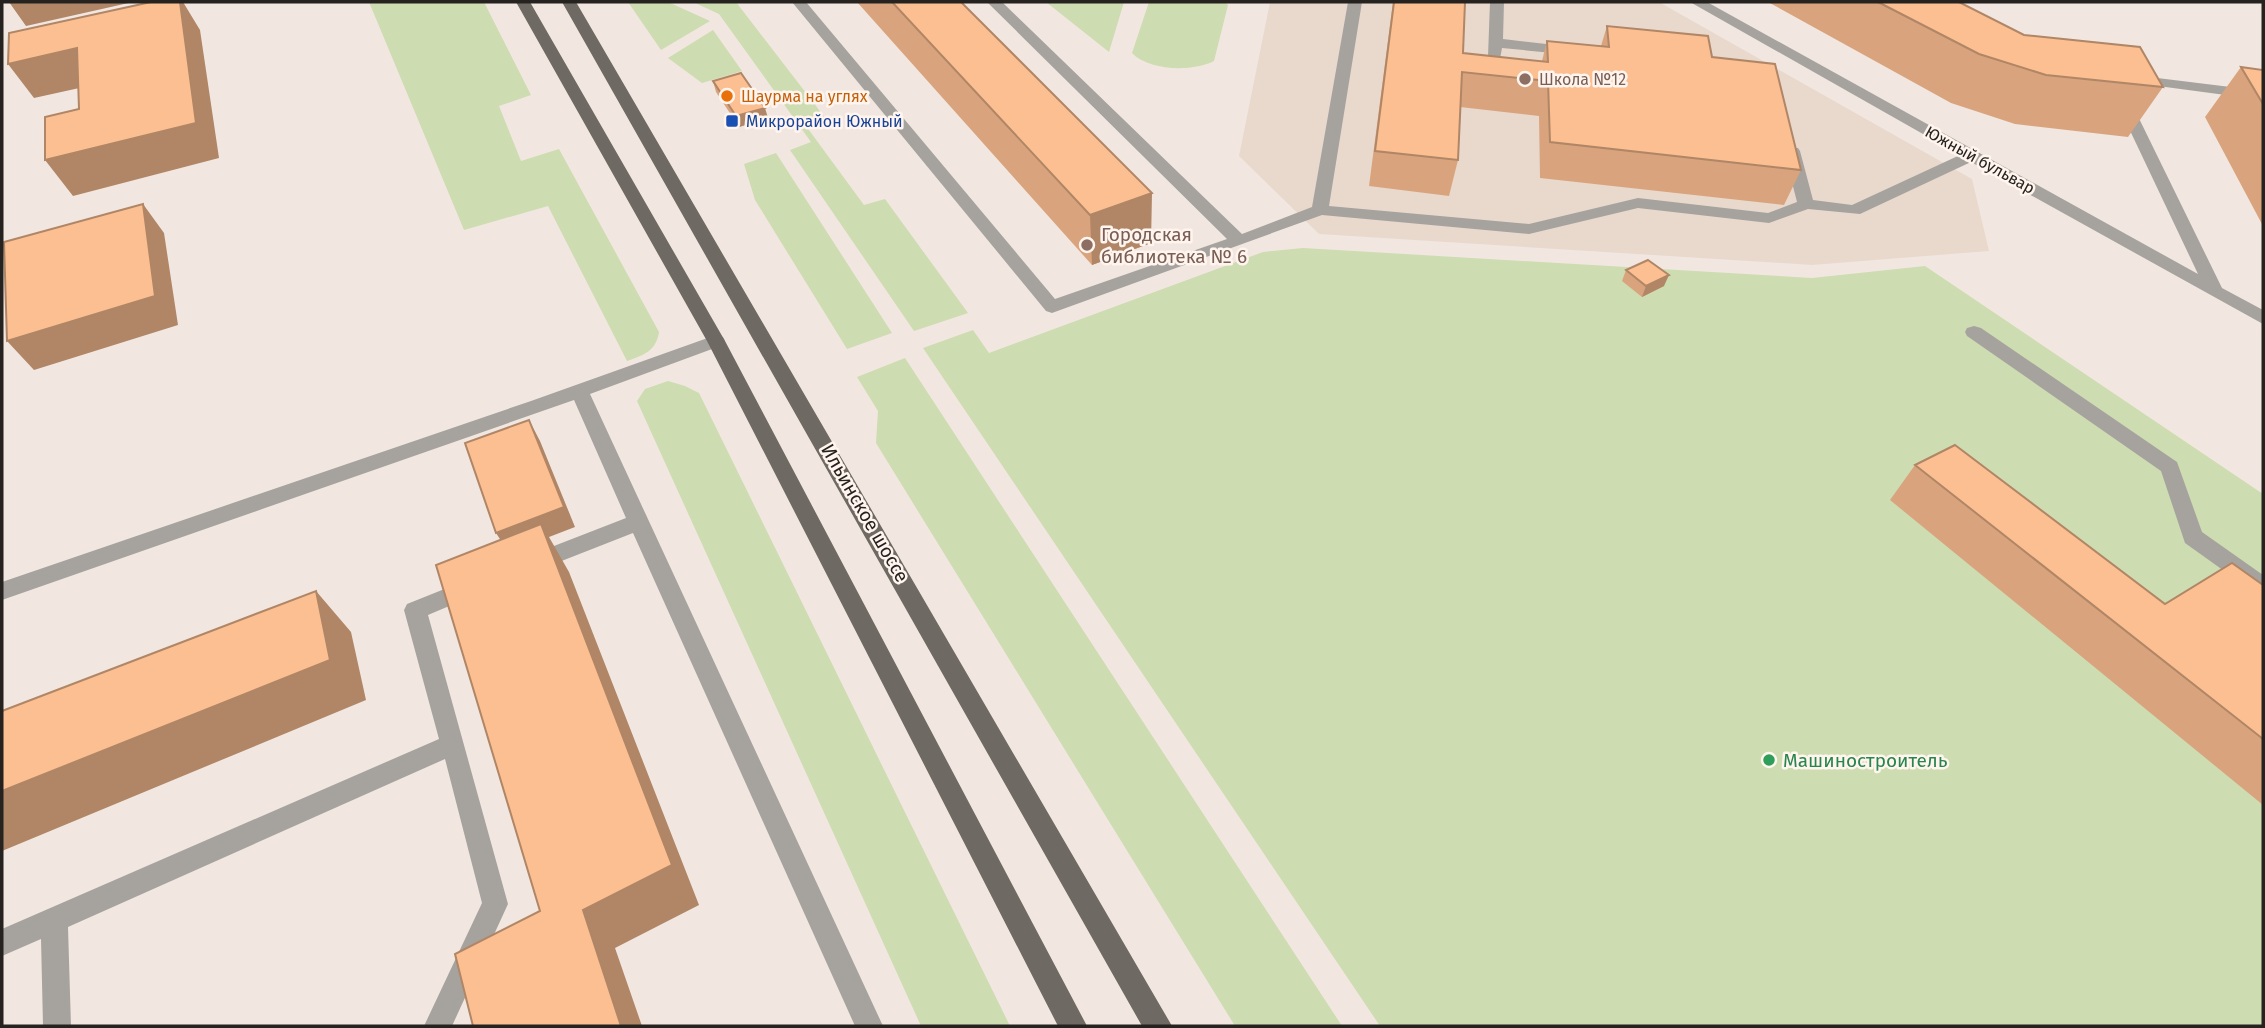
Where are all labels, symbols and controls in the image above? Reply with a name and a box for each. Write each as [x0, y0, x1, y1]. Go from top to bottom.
place label: Школа №12 [1539, 70, 1626, 89]
marker: Школа №12 [1517, 71, 1533, 87]
place label: Шаурма на углях [741, 87, 868, 106]
marker: Шаурма на углях [719, 88, 735, 104]
place label: Микрорайон Южный [746, 112, 902, 131]
marker: Микрорайон Южный [724, 113, 740, 129]
street label: Южный бульвар [1922, 122, 2038, 198]
place label: Городская библиотека № 6 [1101, 223, 1247, 268]
marker: Городская библиотека № 6 [1079, 237, 1095, 253]
street label: Ильинское шоссе [816, 440, 914, 586]
place label: Машиностроитель [1783, 749, 1948, 772]
marker: Машиностроитель [1761, 752, 1777, 768]

